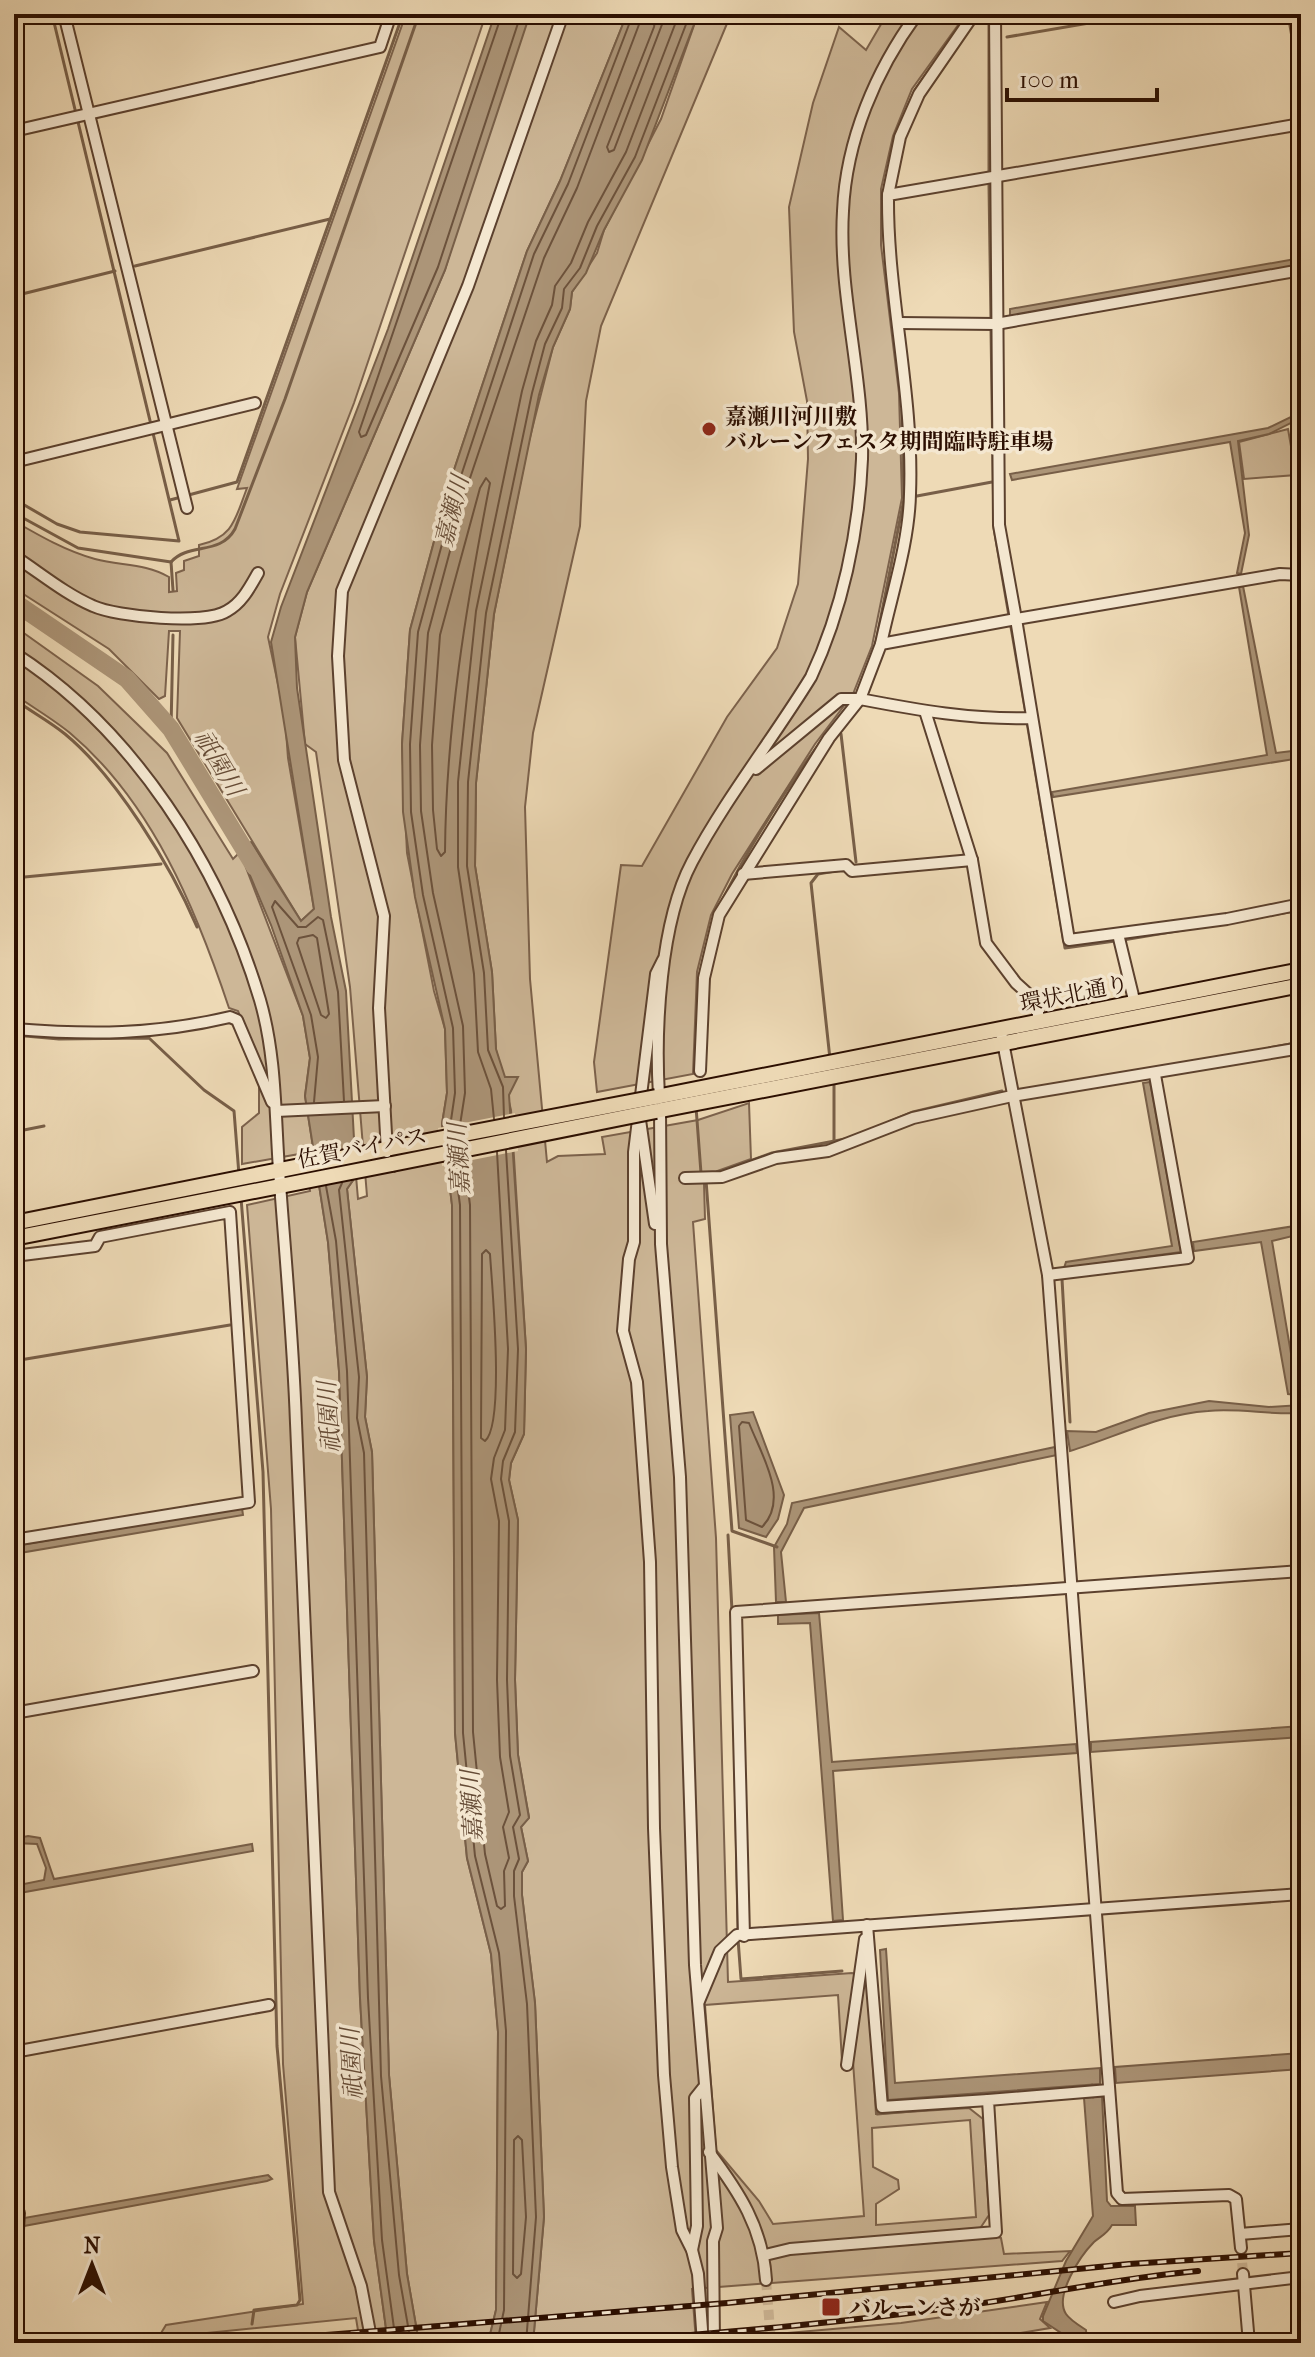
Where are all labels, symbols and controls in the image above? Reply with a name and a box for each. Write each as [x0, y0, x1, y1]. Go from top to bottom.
scale bar [1007, 52, 1157, 102]
text: 100 m [1019, 66, 1079, 94]
place label: 嘉瀬川河川敷 バルーンフェスタ期間臨時駐車場 [725, 404, 1053, 455]
marker: 嘉瀬川河川敷 バルーンフェスタ期間臨時駐車場 [700, 420, 718, 438]
water label: 嘉瀬川 [430, 470, 475, 549]
water label: 祇園川 [188, 725, 251, 804]
street label: 環状北通り [1018, 971, 1131, 1017]
water label: 嘉瀬川 [443, 1119, 475, 1196]
street label: 佐賀バイパス [295, 1123, 429, 1173]
water label: 祇園川 [312, 1377, 345, 1454]
water label: 嘉瀬川 [456, 1766, 488, 1843]
water label: 祇園川 [336, 2024, 368, 2101]
north arrow [52, 2225, 132, 2305]
text: N [84, 2233, 101, 2259]
place label: バルーンさが [849, 2295, 981, 2321]
marker: バルーンさが [820, 2296, 842, 2318]

